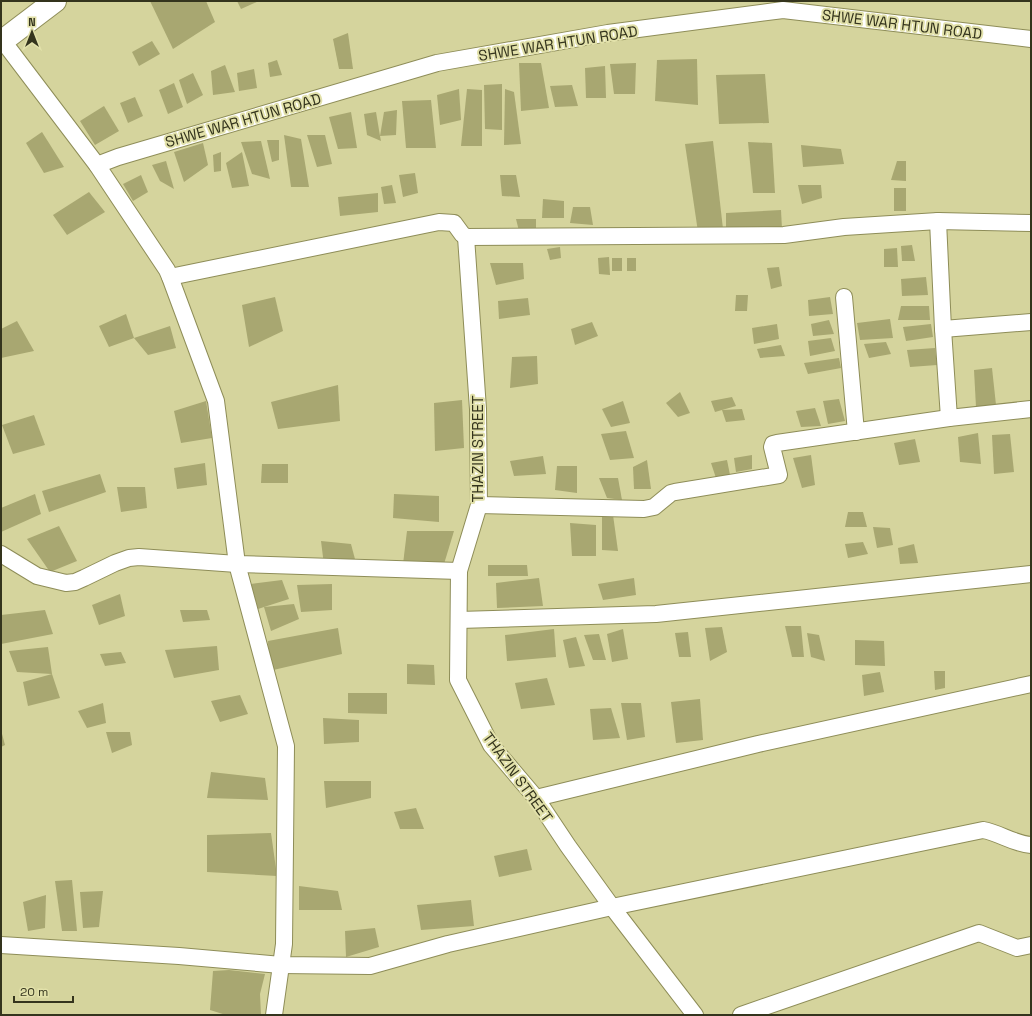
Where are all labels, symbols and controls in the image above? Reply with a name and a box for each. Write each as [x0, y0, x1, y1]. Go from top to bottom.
street label: SHWE WAR HTUN ROAD [821, 5, 983, 43]
north arrow [12, 12, 52, 52]
text: N [28, 15, 36, 29]
street label: SHWE WAR HTUN ROAD [477, 21, 639, 65]
street label: SHWE WAR HTUN ROAD [163, 89, 323, 151]
street label: THAZIN STREET [468, 395, 487, 502]
street label: THAZIN STREET [479, 728, 557, 826]
scale bar [14, 978, 73, 1004]
text: 20 m [20, 984, 48, 1000]

